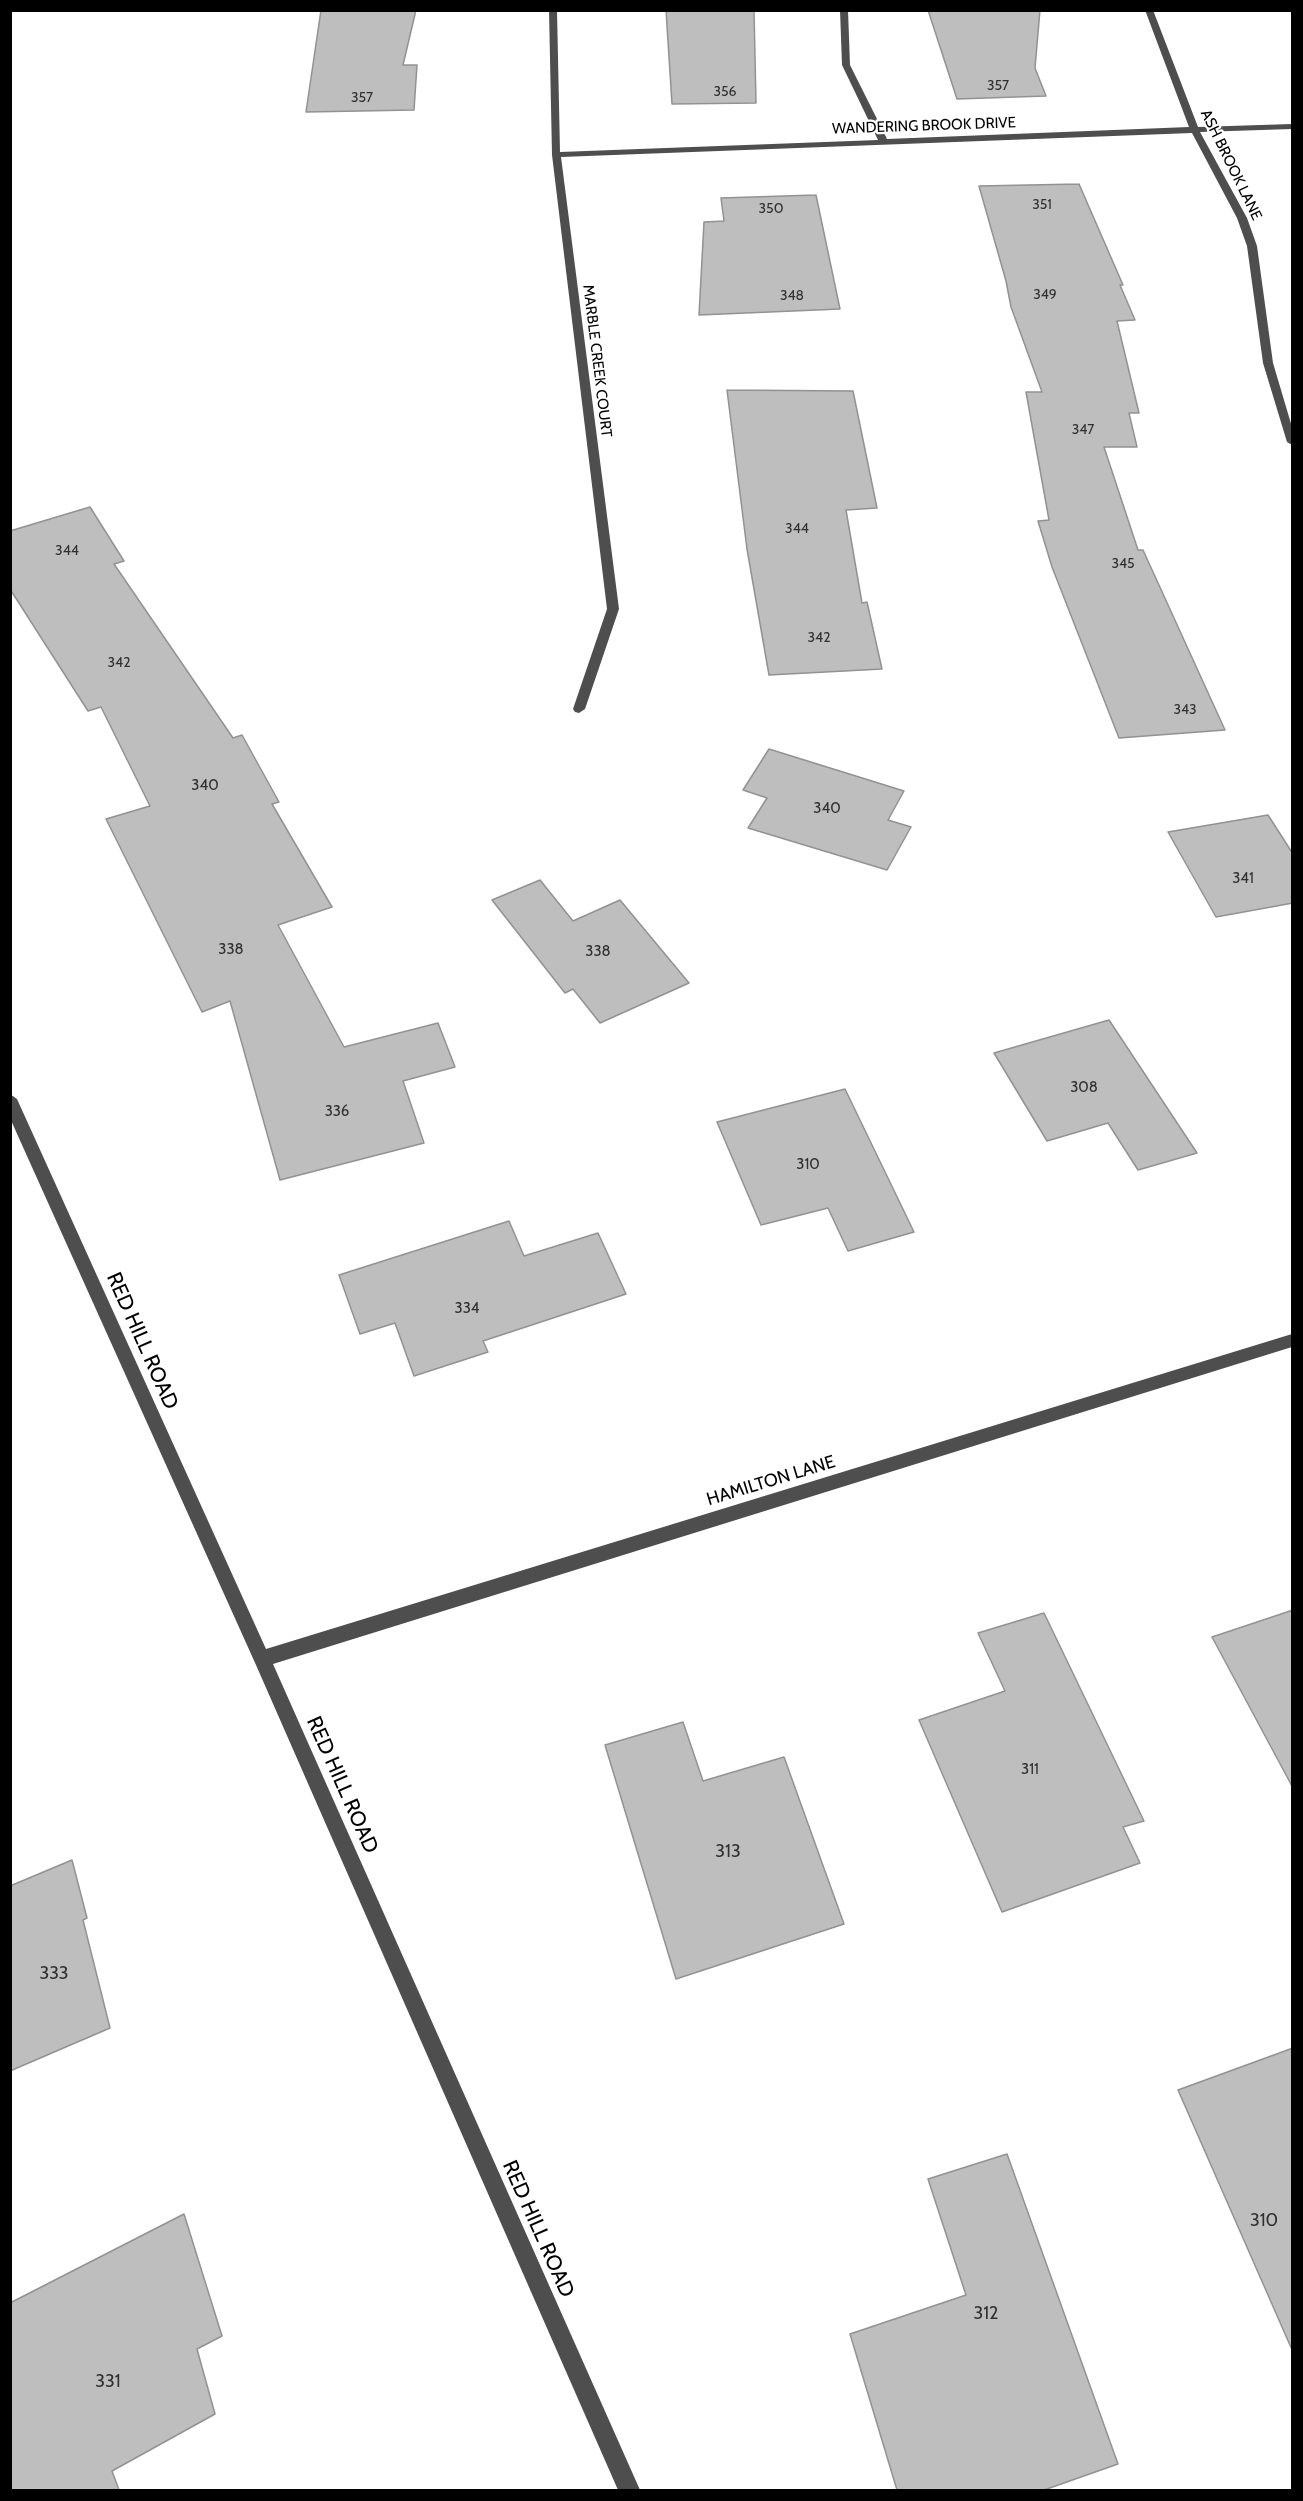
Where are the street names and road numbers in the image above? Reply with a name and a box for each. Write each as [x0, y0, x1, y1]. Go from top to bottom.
street label: ASH BROOK LANE [1196, 107, 1266, 223]
street label: WANDERING BROOK DRIVE [832, 114, 1016, 138]
street label: MARBLE CREEK COURT [579, 284, 615, 438]
street label: RED HILL ROAD [101, 1269, 183, 1413]
street label: HAMILTON LANE [704, 1451, 838, 1511]
street label: RED HILL ROAD [301, 1713, 383, 1857]
street label: RED HILL ROAD [497, 2157, 579, 2301]

